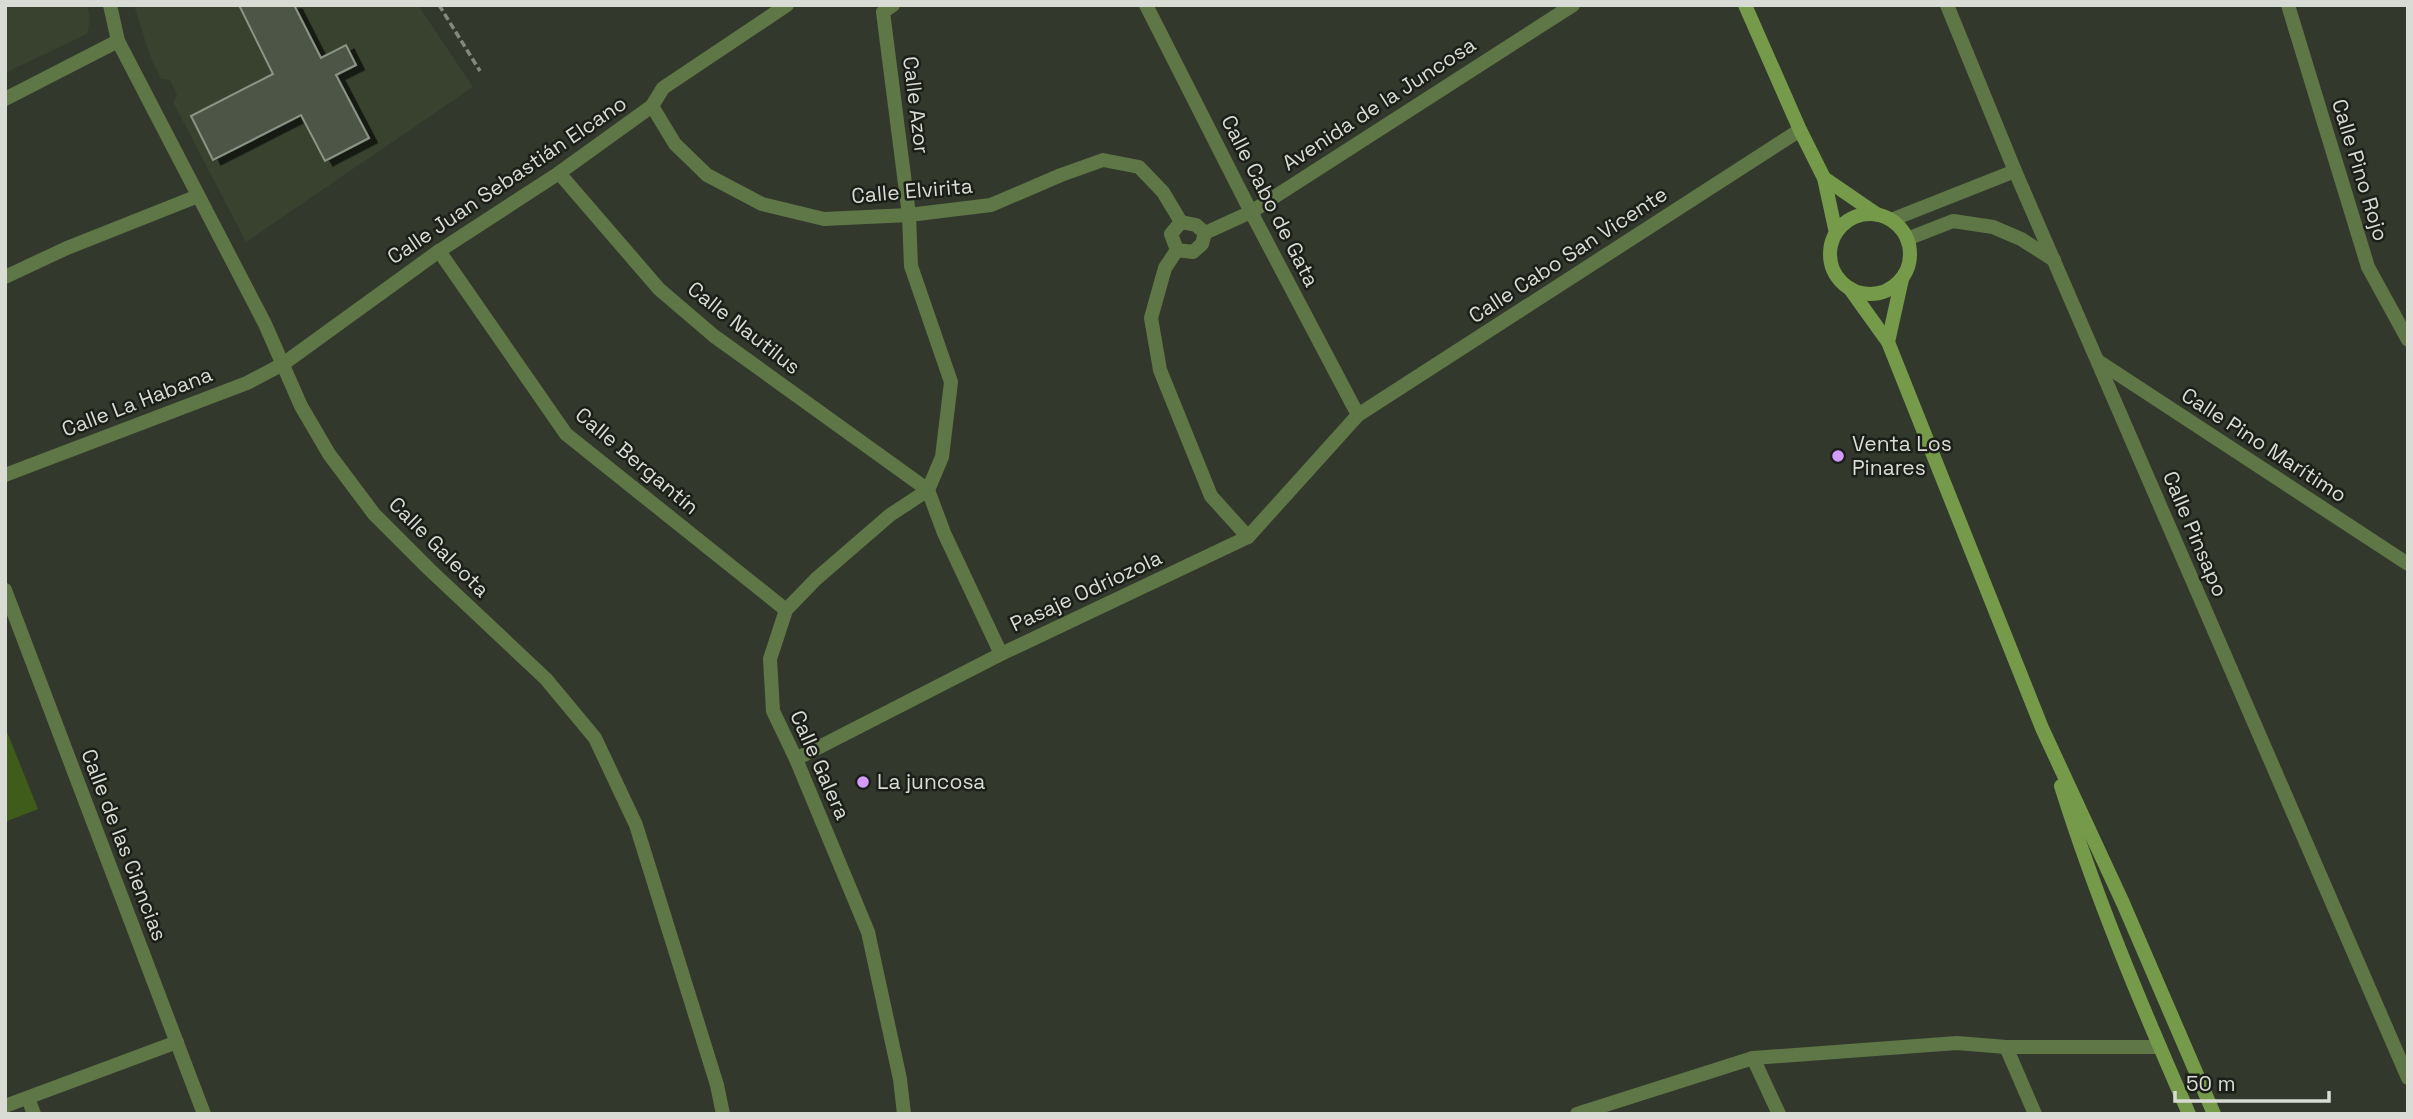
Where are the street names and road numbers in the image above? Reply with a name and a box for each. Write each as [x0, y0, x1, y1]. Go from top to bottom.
street label: Avenida de la Juncosa [1277, 31, 1481, 176]
street label: Calle Azor [897, 55, 936, 155]
street label: Calle Juan Sebastián Elcano [382, 89, 632, 270]
street label: Calle Pino Rojo [2326, 96, 2395, 244]
street label: Calle Cabo de Gata [1215, 110, 1325, 291]
street label: Calle Elvirita [850, 172, 974, 209]
street label: Calle Cabo San Vicente [1463, 180, 1672, 329]
street label: Calle Nautilus [682, 275, 806, 380]
street label: Calle La Habana [58, 360, 216, 443]
street label: Calle Pino Marítimo [2176, 381, 2352, 508]
street label: Calle Bergantín [570, 401, 705, 520]
street label: Calle Pinsapo [2157, 467, 2234, 601]
street label: Calle Galeota [383, 491, 495, 603]
street label: Pasaje Odriozola [1006, 544, 1166, 638]
street label: Calle Galera [784, 706, 857, 824]
street label: Calle de las Ciencias [75, 745, 174, 945]

